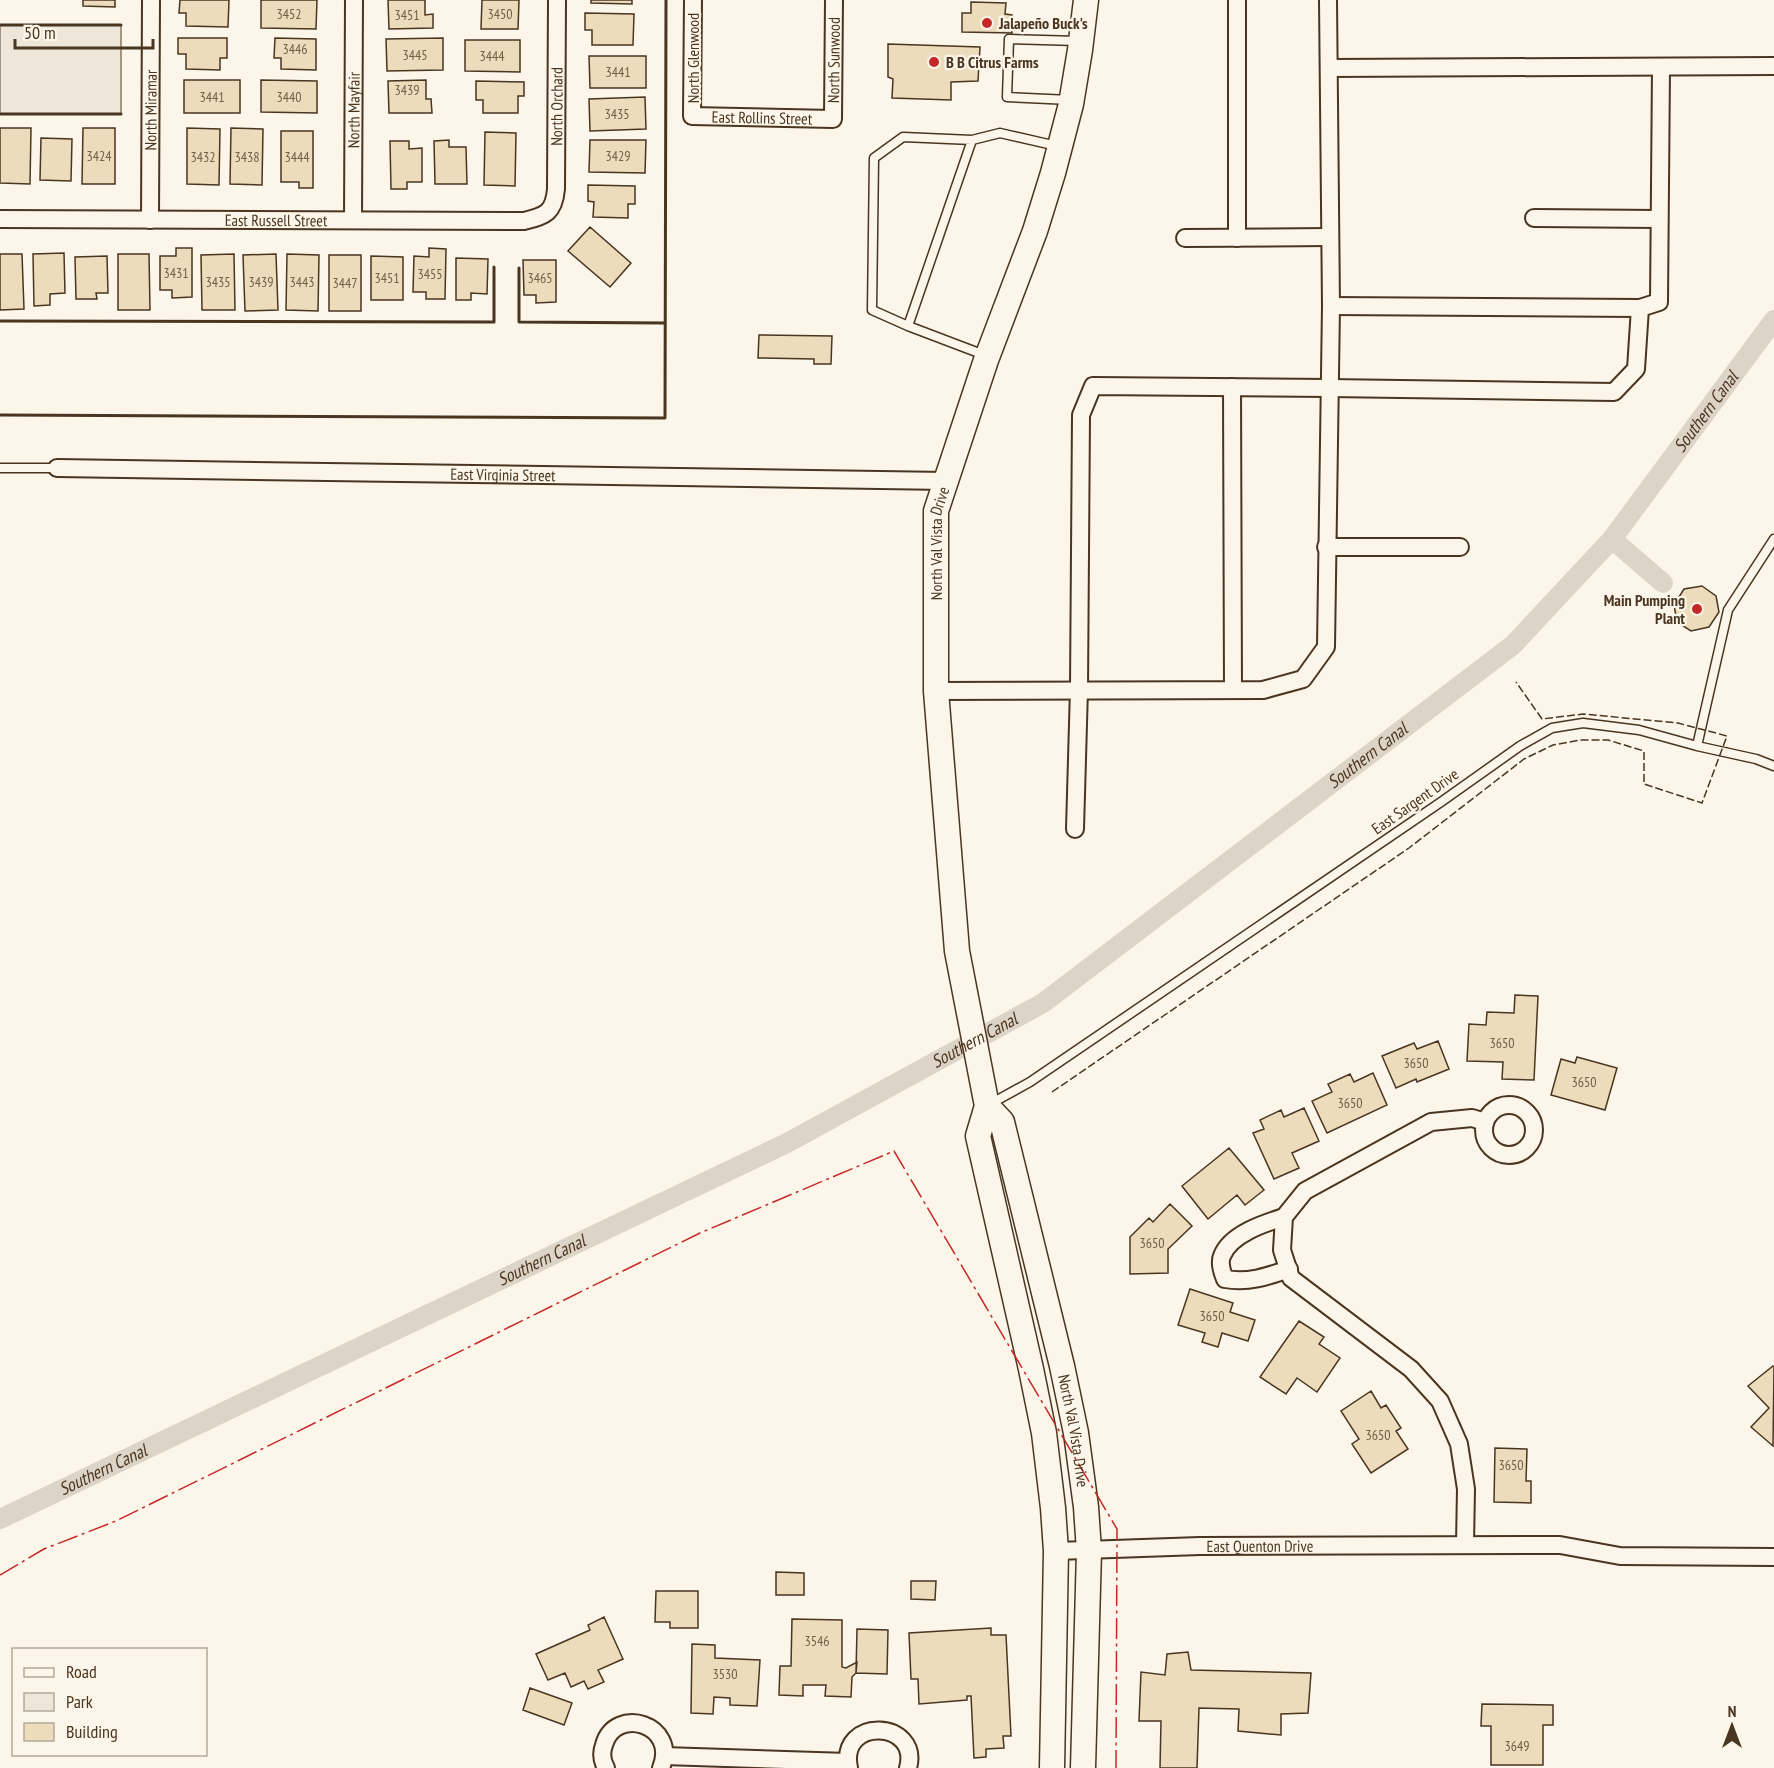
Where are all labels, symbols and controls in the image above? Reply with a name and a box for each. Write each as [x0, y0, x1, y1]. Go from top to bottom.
house number: 3452 [276, 5, 302, 23]
house number: 3450 [487, 5, 513, 23]
house number: 3451 [394, 6, 420, 24]
scale bar [15, 12, 153, 50]
street label: North Glenwood [683, 13, 703, 103]
place label: Jalapeño Buck's [998, 13, 1088, 33]
marker: Jalapeño Buck's [980, 16, 994, 30]
street label: North Sunwood [823, 17, 844, 103]
text: 50 m [24, 21, 56, 44]
house number: 3446 [282, 40, 308, 58]
house number: 3445 [402, 46, 428, 64]
house number: 3444 [479, 47, 505, 65]
place label: B B Citrus Farms [946, 52, 1039, 72]
marker: B B Citrus Farms [927, 55, 941, 69]
house number: 3441 [605, 63, 631, 81]
street label: North Orchard [546, 67, 567, 146]
street label: North Miramar [140, 69, 161, 150]
street label: North Mayfair [343, 71, 364, 148]
house number: 3439 [394, 81, 420, 99]
house number: 3441 [199, 88, 225, 106]
house number: 3440 [276, 88, 302, 106]
house number: 3435 [604, 105, 630, 123]
street label: East Rollins Street [712, 106, 813, 129]
house number: 3424 [86, 147, 112, 165]
house number: 3429 [605, 147, 631, 165]
house number: 3432 [190, 148, 216, 166]
house number: 3438 [234, 148, 260, 166]
house number: 3444 [284, 148, 310, 166]
street label: East Russell Street [225, 210, 328, 230]
house number: 3431 [163, 264, 189, 282]
house number: 3455 [417, 265, 443, 283]
house number: 3451 [374, 269, 400, 287]
house number: 3465 [527, 269, 553, 287]
house number: 3435 [205, 273, 231, 291]
house number: 3439 [248, 273, 274, 291]
house number: 3443 [289, 273, 315, 291]
house number: 3447 [332, 274, 358, 292]
water label: Southern Canal [1668, 365, 1744, 457]
street label: East Virginia Street [450, 464, 556, 485]
street label: North Val Vista Drive [925, 484, 953, 600]
place label: Main Pumping Plant [1604, 590, 1685, 628]
marker: Main Pumping Plant [1690, 602, 1704, 616]
water label: Southern Canal [1323, 716, 1413, 793]
street label: East Sargent Drive [1368, 764, 1462, 838]
water label: Southern Canal [927, 1006, 1023, 1073]
house number: 3650 [1489, 1034, 1515, 1052]
house number: 3650 [1403, 1054, 1429, 1072]
house number: 3650 [1571, 1073, 1597, 1091]
house number: 3650 [1337, 1094, 1363, 1112]
water label: Southern Canal [493, 1228, 591, 1291]
house number: 3650 [1139, 1234, 1165, 1252]
house number: 3650 [1199, 1307, 1225, 1325]
street label: North Val Vista Drive [1054, 1372, 1093, 1488]
house number: 3650 [1365, 1426, 1391, 1444]
water label: Southern Canal [55, 1438, 152, 1500]
house number: 3650 [1498, 1456, 1524, 1474]
street label: East Quenton Drive [1207, 1536, 1313, 1556]
house number: 3546 [804, 1632, 830, 1650]
legend [12, 1648, 207, 1756]
text: Road [66, 1660, 97, 1683]
house number: 3530 [712, 1665, 738, 1683]
text: Park [66, 1690, 93, 1713]
north arrow [1702, 1696, 1762, 1756]
text: N [1728, 1701, 1736, 1721]
text: Building [66, 1720, 118, 1743]
house number: 3649 [1504, 1737, 1530, 1755]

